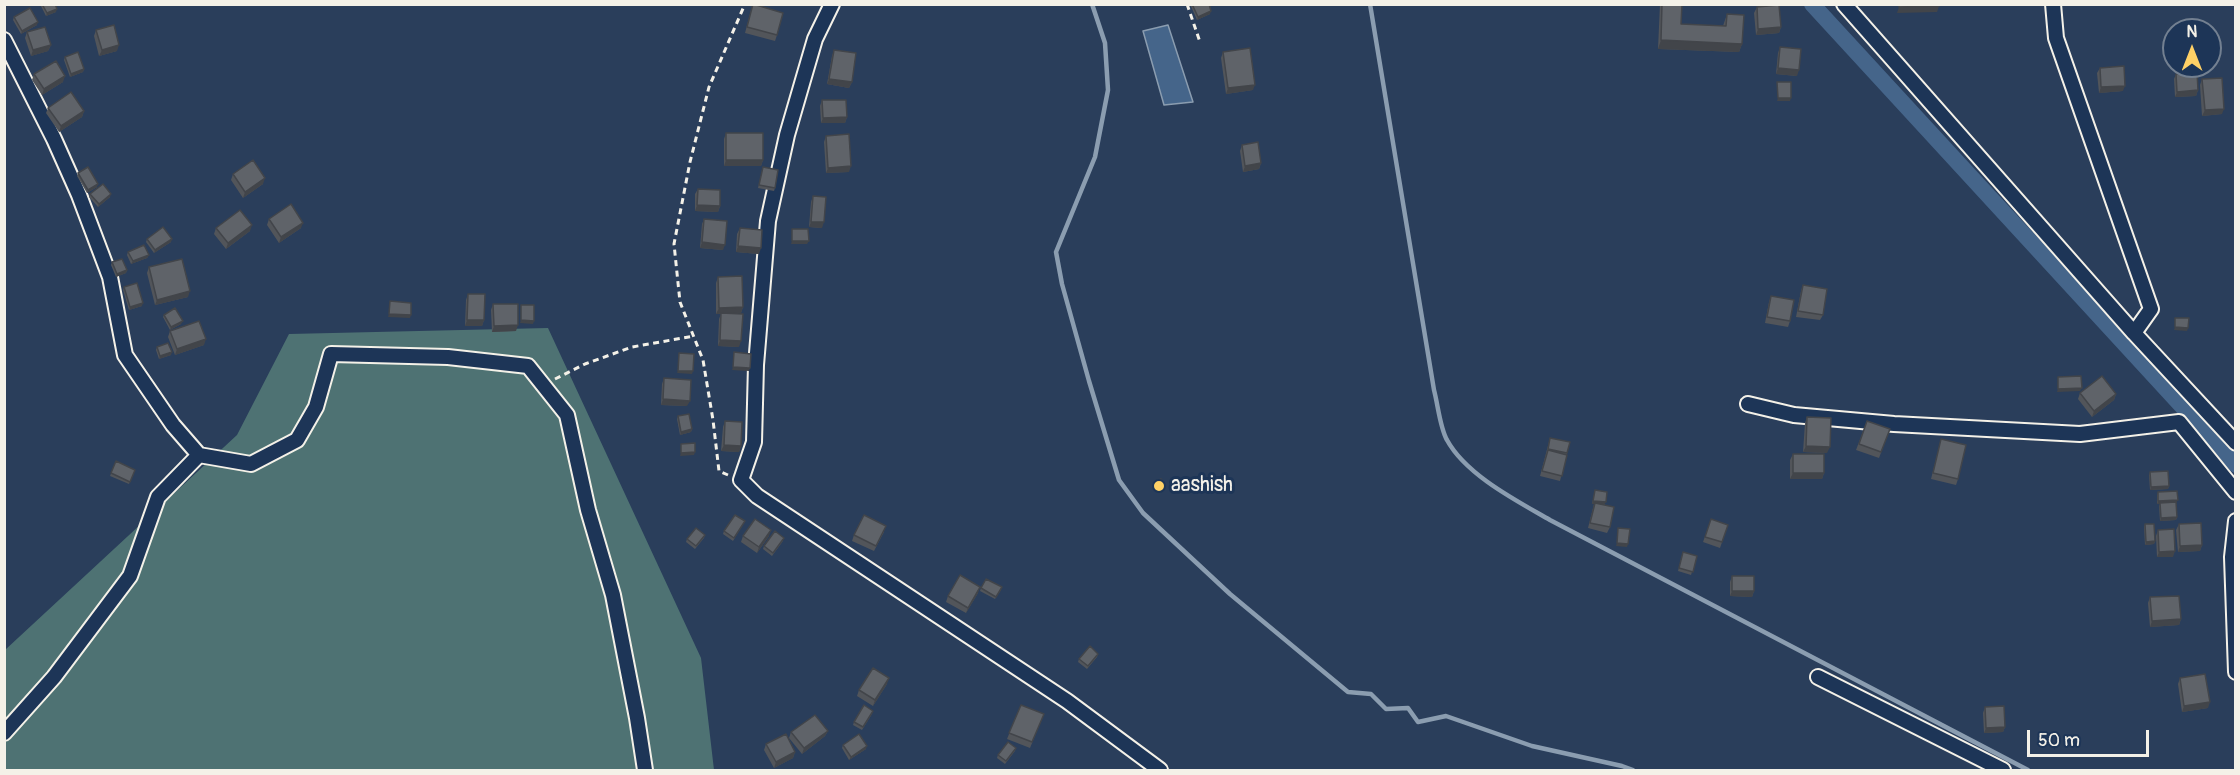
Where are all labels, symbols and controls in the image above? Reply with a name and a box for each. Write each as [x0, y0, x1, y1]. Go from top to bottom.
north arrow [2162, 18, 2222, 78]
text: N [2187, 22, 2197, 42]
place label: aashish [1171, 473, 1233, 499]
marker: aashish [1152, 479, 1166, 493]
scale bar [2030, 718, 2152, 756]
text: 50 m [2038, 729, 2080, 752]

